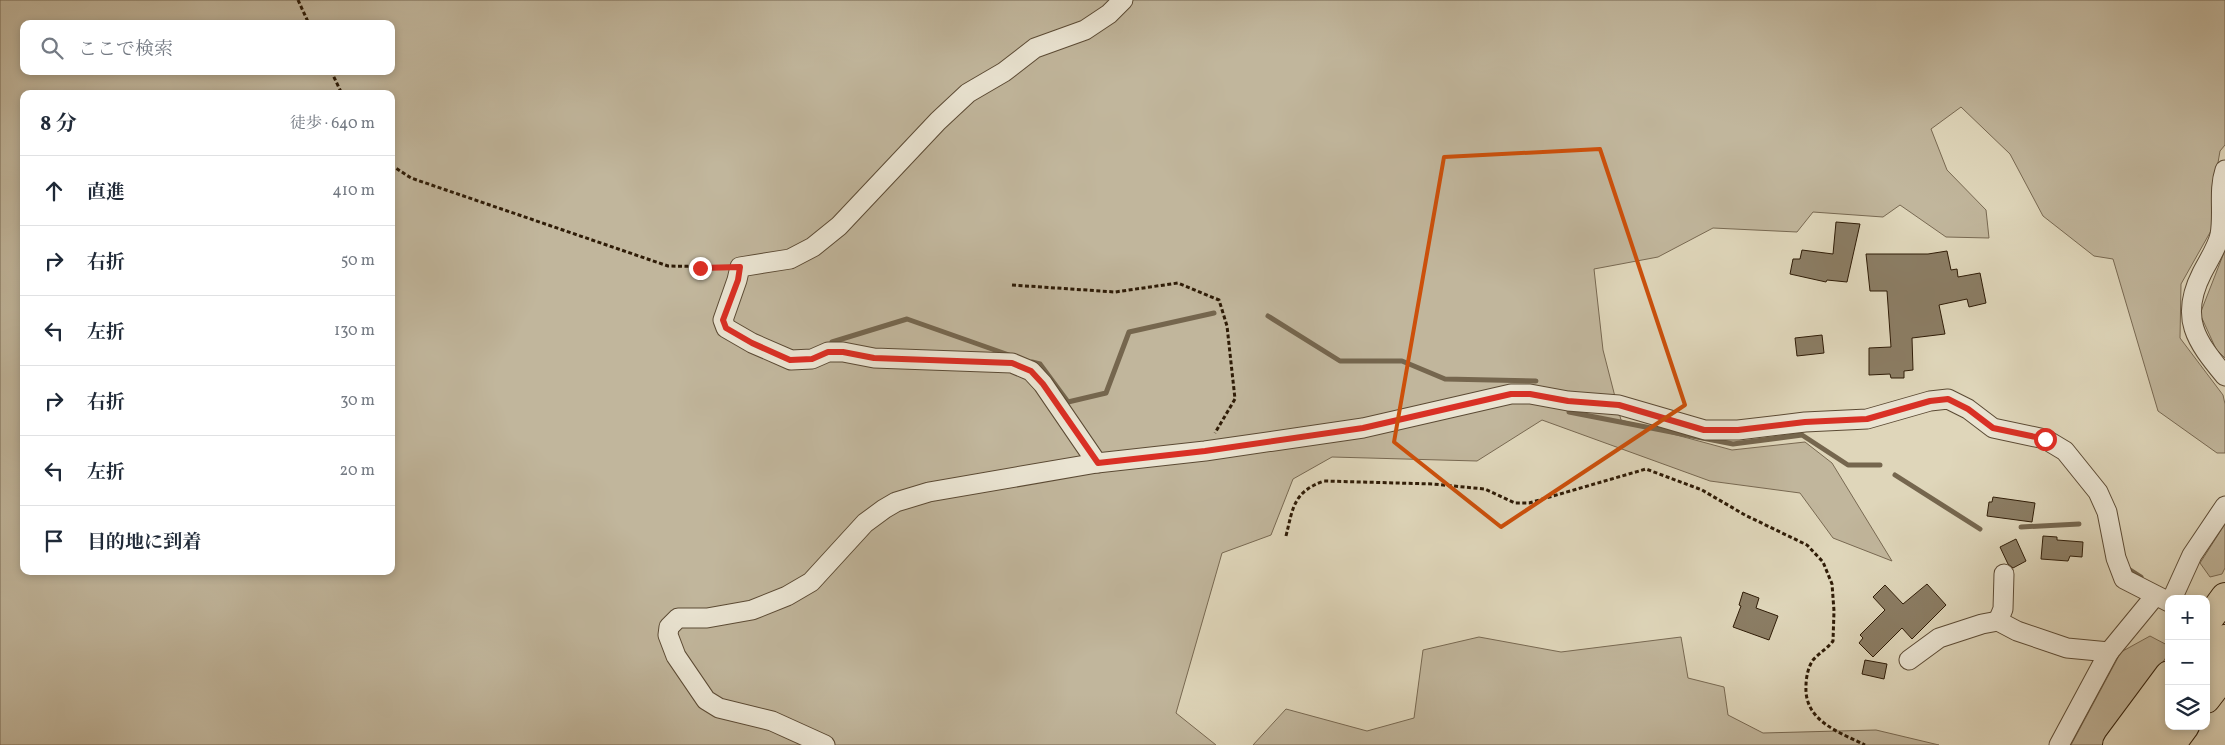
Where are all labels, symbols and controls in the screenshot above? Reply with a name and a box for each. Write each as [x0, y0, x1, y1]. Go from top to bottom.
search box [20, 20, 395, 75]
icon: search [38, 34, 66, 62]
text: ここで検索 [78, 37, 173, 63]
text: 8 分 [40, 110, 77, 139]
text: 徒歩 · 640 m [290, 113, 375, 135]
icon: ahead [40, 177, 68, 205]
text: 直進 [87, 180, 125, 206]
text: 410 m [332, 180, 375, 202]
icon: right [40, 247, 68, 275]
text: 右折 [87, 250, 125, 276]
text: 50 m [341, 250, 375, 272]
route end [689, 257, 712, 280]
icon: left [40, 317, 68, 345]
text: 左折 [87, 320, 125, 346]
text: 130 m [334, 320, 375, 342]
icon: right [40, 387, 68, 415]
text: 右折 [87, 390, 125, 416]
text: 30 m [340, 390, 375, 412]
route start [2034, 428, 2057, 451]
icon: left [40, 457, 68, 485]
text: 左折 [87, 460, 125, 486]
text: 20 m [340, 460, 375, 482]
icon: arrive [40, 527, 68, 555]
text: 目的地に到着 [87, 530, 201, 556]
map controls [2165, 595, 2210, 730]
button: + [2165, 595, 2210, 640]
button: − [2165, 640, 2210, 685]
button: layers [2165, 685, 2210, 730]

